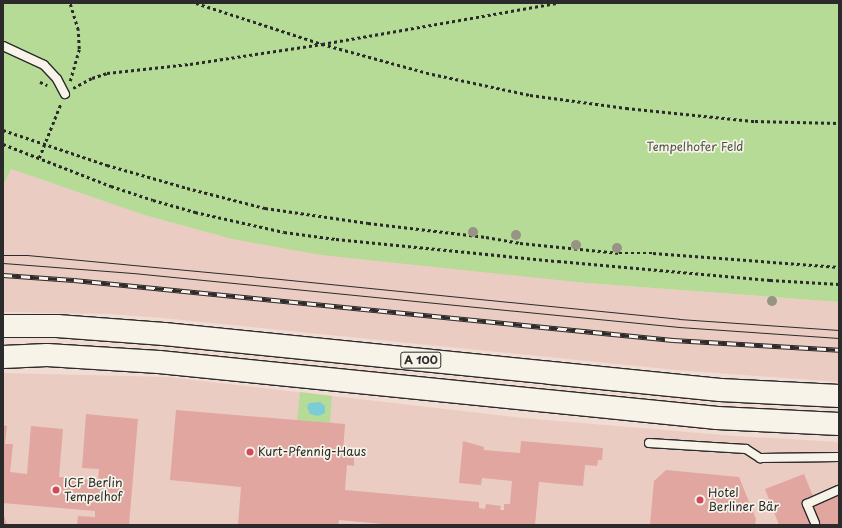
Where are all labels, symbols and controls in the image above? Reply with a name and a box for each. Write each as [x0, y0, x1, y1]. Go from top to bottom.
park label: Tempelhofer Feld [647, 140, 743, 154]
road number: A 100 [400, 351, 442, 369]
place label: Kurt-Pfennig-Haus [258, 445, 366, 459]
marker: Kurt-Pfennig-Haus [245, 447, 255, 457]
place label: ICF Berlin Tempelhof [64, 476, 123, 504]
marker: ICF Berlin Tempelhof [51, 485, 61, 495]
place label: Hotel Berliner Bär [708, 486, 780, 514]
marker: Hotel Berliner Bär [695, 495, 705, 505]

